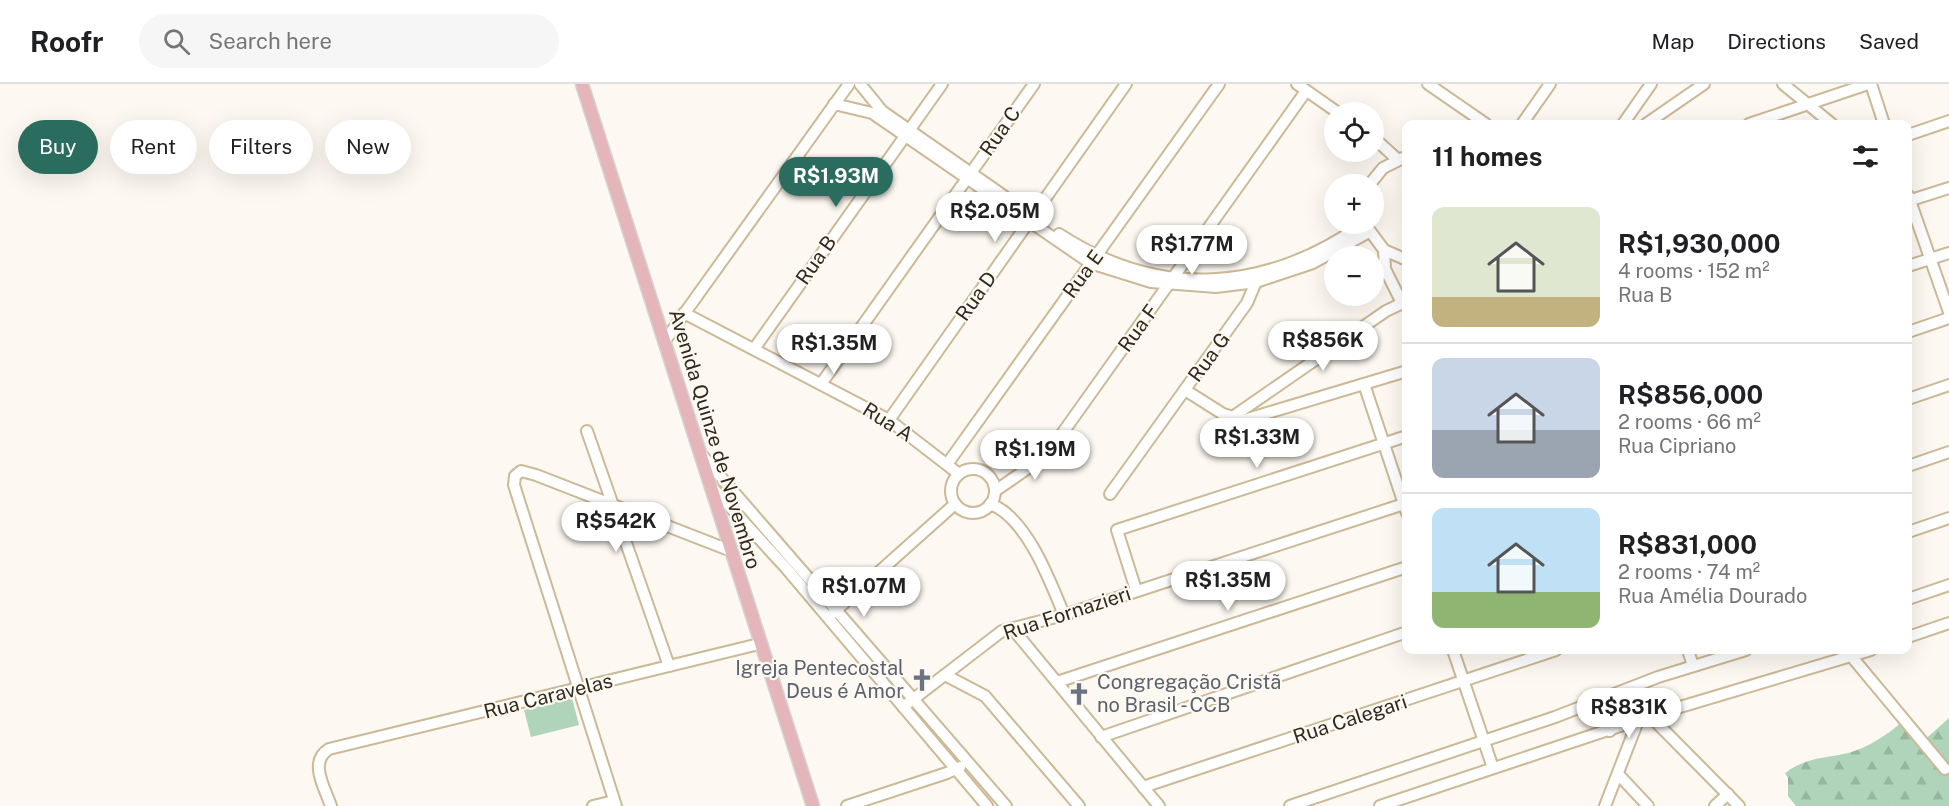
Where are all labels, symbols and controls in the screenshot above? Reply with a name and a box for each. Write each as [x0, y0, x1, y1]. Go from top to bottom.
search box [139, 14, 559, 68]
text: Roofr [30, 25, 103, 58]
icon: search [160, 25, 193, 58]
text: Search here [208, 28, 332, 54]
text: Map [1652, 29, 1694, 54]
text: Directions [1727, 29, 1826, 54]
text: Saved [1859, 29, 1919, 54]
street label: Rua C [974, 102, 1026, 160]
map controls [1324, 102, 1384, 306]
button: locate [1324, 102, 1384, 162]
chip: Buy [18, 120, 98, 174]
chip: Rent [110, 120, 197, 174]
chip: Filters [209, 120, 313, 174]
chip: New [325, 120, 411, 174]
icon: filters [1849, 140, 1882, 173]
text: 11 homes [1432, 141, 1542, 172]
pin: R$1.93M [781, 157, 891, 208]
text: R$1.93M [793, 164, 879, 188]
button: + [1324, 174, 1384, 234]
pin: R$2.05M [940, 192, 1050, 243]
text: R$2.05M [950, 199, 1040, 223]
pin: R$1.77M [1137, 225, 1247, 276]
text: R$1,930,000 [1618, 228, 1780, 259]
street label: Rua B [791, 231, 841, 289]
icon: home [1480, 231, 1552, 303]
text: R$1.77M [1150, 232, 1234, 256]
street label: Rua E [1058, 245, 1108, 303]
button: − [1324, 246, 1384, 306]
text: 4 rooms · 152 m² [1618, 259, 1770, 283]
street label: Rua D [950, 267, 1002, 325]
text: Rua B [1618, 283, 1672, 307]
street label: Rua F [1113, 300, 1163, 356]
street label: Avenida Quinze de Novembro [664, 306, 766, 572]
pin: R$856K [1274, 321, 1372, 372]
pin: R$1.35M [779, 324, 889, 375]
street label: Rua G [1183, 327, 1235, 387]
text: R$856K [1282, 328, 1364, 352]
text: R$1.35M [791, 331, 877, 355]
text: R$856,000 [1618, 379, 1763, 410]
icon: home [1480, 382, 1552, 454]
street label: Rua A [858, 397, 918, 447]
text: 2 rooms · 66 m² [1618, 410, 1761, 434]
pin: R$1.33M [1202, 418, 1312, 469]
text: R$1.33M [1214, 425, 1300, 449]
pin: R$1.19M [980, 430, 1090, 481]
text: Rua Cipriano [1618, 434, 1736, 458]
text: R$1.19M [994, 437, 1076, 461]
pin: R$542K [567, 502, 665, 553]
text: R$542K [575, 509, 657, 533]
text: R$831,000 [1618, 529, 1757, 560]
icon: home [1480, 532, 1552, 604]
text: 2 rooms · 74 m² [1618, 560, 1760, 584]
pin: R$1.35M [1173, 561, 1283, 612]
pin: R$1.07M [809, 567, 919, 618]
text: R$1.35M [1185, 568, 1271, 592]
text: R$1.07M [822, 574, 906, 598]
street label: Rua Fornazieri [1000, 581, 1134, 645]
text: Rua Amélia Dourado [1618, 584, 1807, 608]
place label: Igreja Pentecostal Deus é Amor [735, 656, 904, 703]
church icon: Igreja Pentecostal Deus é Amor [909, 667, 935, 693]
street label: Rua Caravelas [481, 668, 615, 724]
place label: Congregação Cristã no Brasil - CCB [1097, 670, 1281, 717]
church icon: Congregação Cristã no Brasil - CCB [1066, 681, 1092, 707]
pin: R$831K [1580, 688, 1678, 739]
street label: Rua Calegari [1290, 689, 1410, 749]
text: R$831K [1590, 695, 1668, 719]

